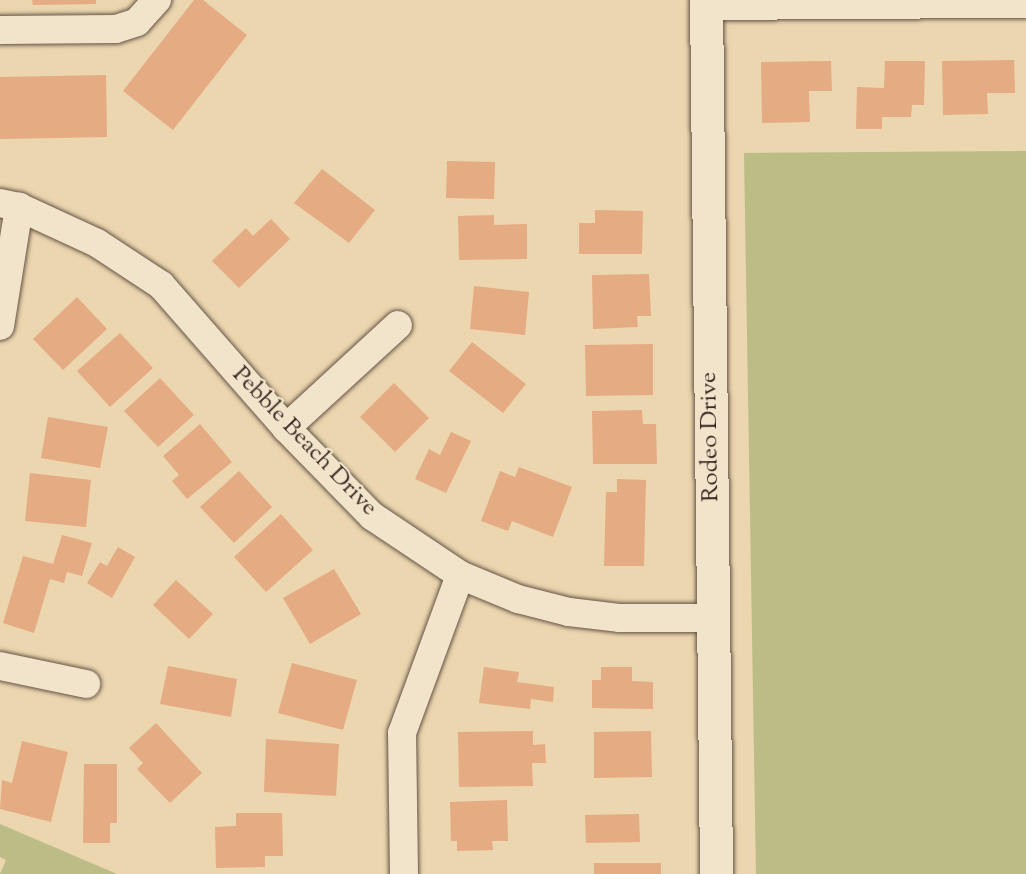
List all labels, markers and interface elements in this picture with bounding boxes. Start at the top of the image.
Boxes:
street label: Pebble Beach Drive [225,361,383,523]
street label: Rodeo Drive [695,372,727,502]

